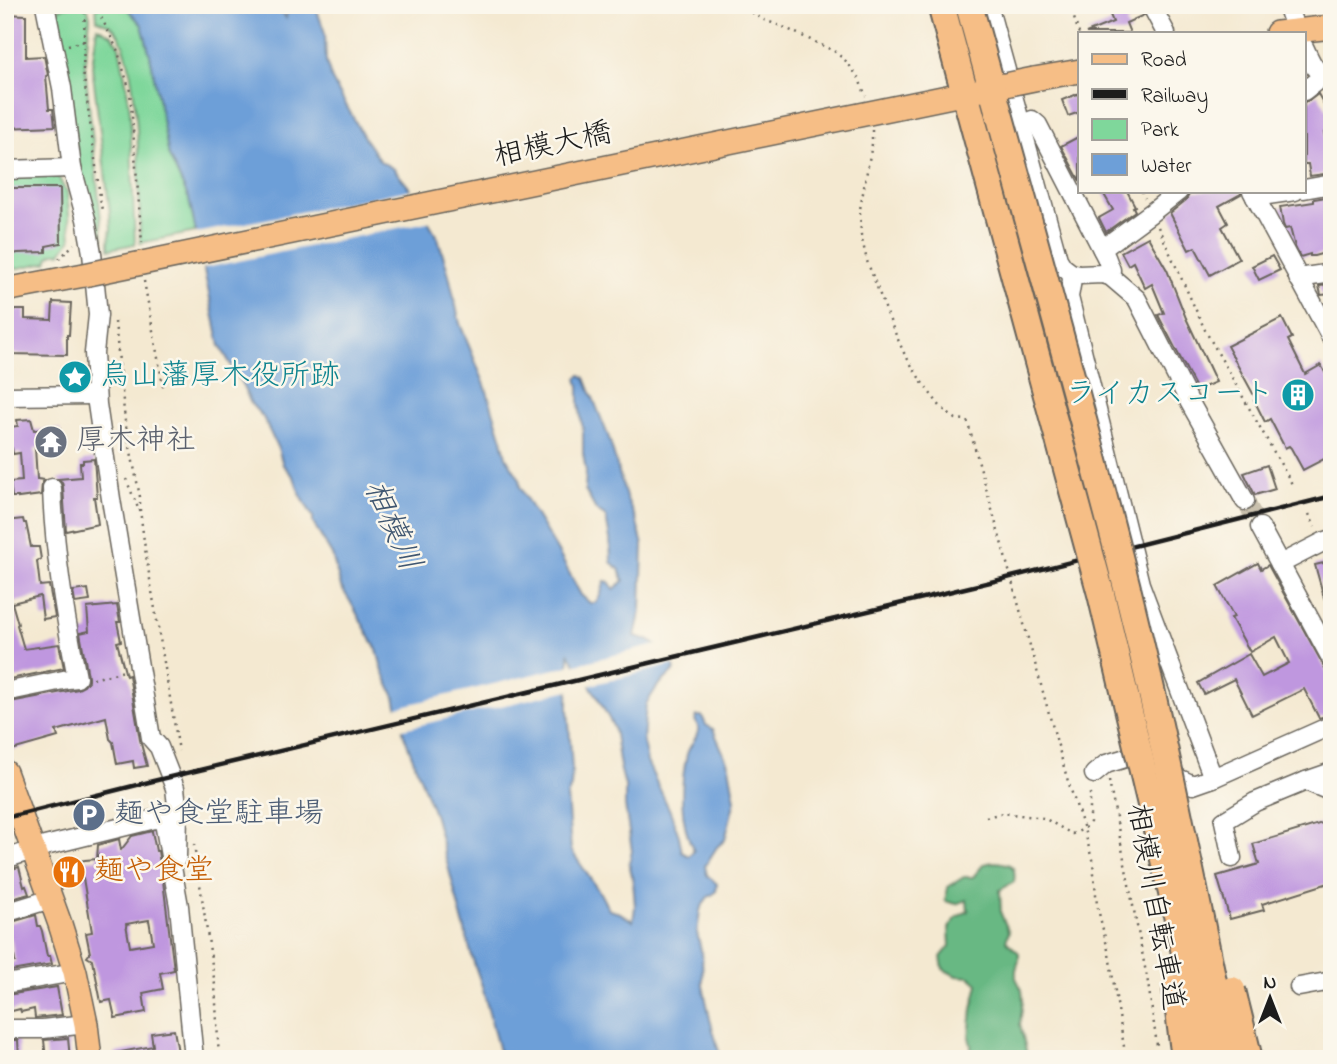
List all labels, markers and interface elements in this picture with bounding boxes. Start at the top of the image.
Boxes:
legend [1078,32,1306,192]
text: Road [1141,46,1187,76]
text: Railway [1141,82,1208,114]
street label: 相模大橋 [490,112,616,180]
text: Park [1141,116,1180,146]
text: Water [1141,152,1192,182]
place label: 烏山藩厚木役所跡 [100,355,340,399]
place icon: 烏山藩厚木役所跡 [56,358,94,396]
place label: ライカスコート [1066,373,1274,417]
building icon: ライカスコート [1279,376,1317,414]
place label: 厚木神社 [76,420,196,464]
temple icon: 厚木神社 [32,423,70,461]
water label: 相模川 [350,473,432,579]
place label: 麺や食堂駐車場 [114,793,324,837]
parking icon: 麺や食堂駐車場 [70,796,108,834]
street label: 相模川自転車道 [1114,800,1194,1014]
place label: 麺や食堂 [94,850,214,894]
restaurant icon: 麺や食堂 [50,853,88,891]
north arrow [1236,962,1306,1032]
text: N [1264,970,1277,997]

